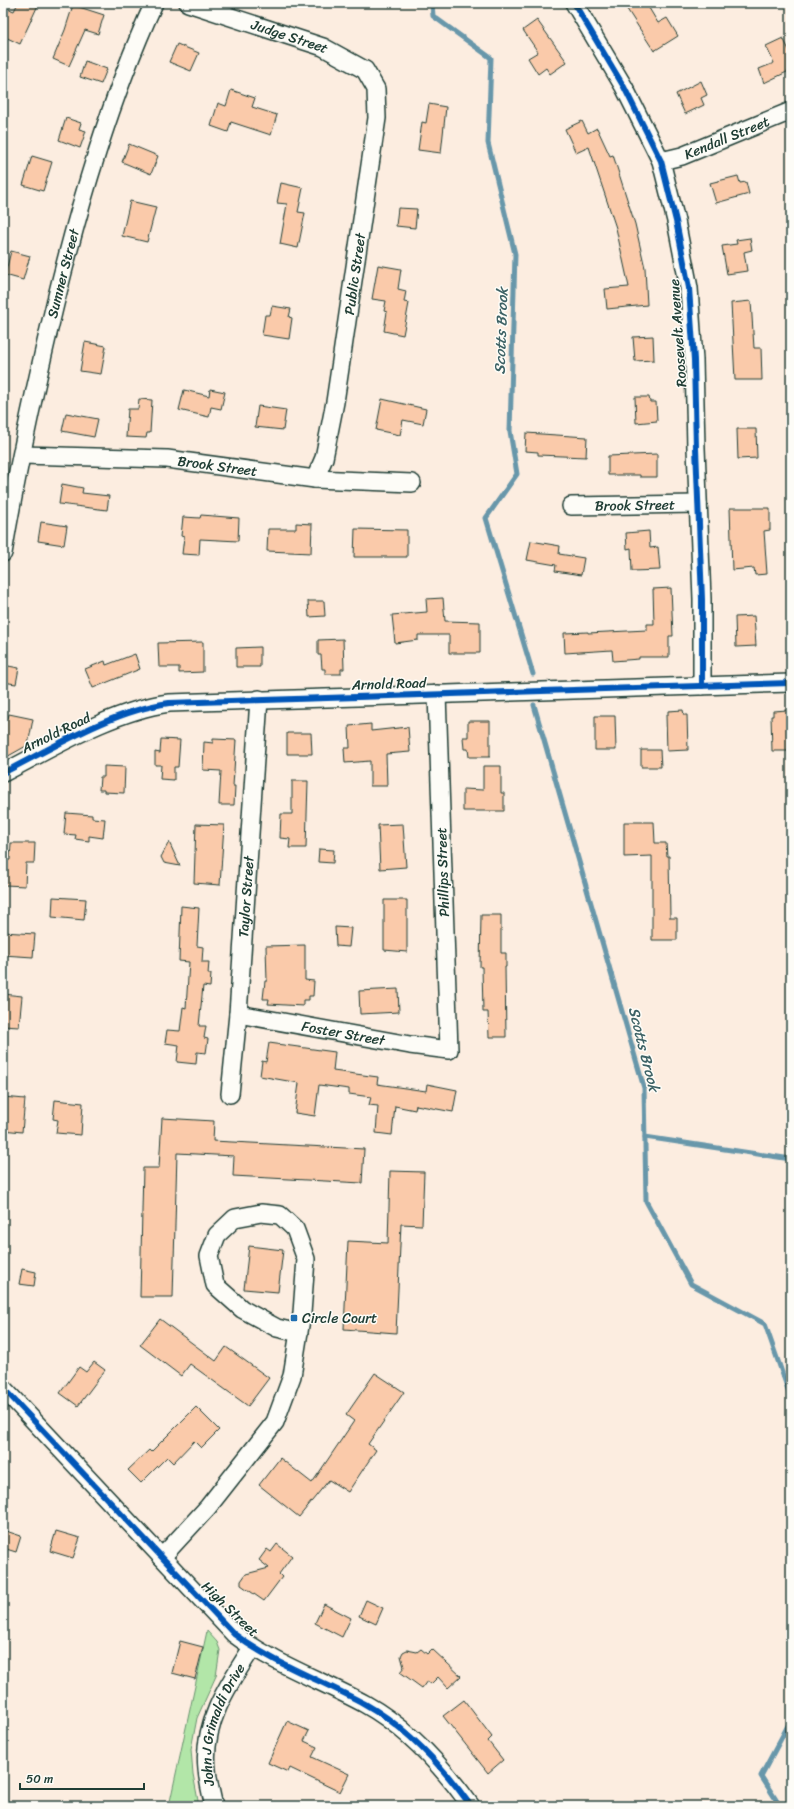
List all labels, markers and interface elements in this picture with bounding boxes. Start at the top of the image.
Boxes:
street label: Judge Street [247,12,333,60]
street label: Kendall Street [680,109,773,166]
street label: Sumner Street [40,225,87,321]
street label: Public Street [337,230,373,317]
street label: Roosevelt Avenue [662,278,694,388]
water label: Scotts Brook [486,285,516,375]
street label: Brook Street [176,448,259,484]
street label: Brook Street [595,492,675,518]
street label: Arnold Road [350,670,428,698]
street label: Arnold Road [16,705,96,761]
street label: Phillips Street [429,827,457,917]
street label: Taylor Street [231,854,261,938]
water label: Scotts Brook [621,1004,668,1096]
street label: Foster Street [300,1013,388,1053]
place label: Circle Court [302,1306,377,1331]
marker: Circle Court [289,1313,299,1323]
street label: High Street [195,1575,265,1643]
street label: John J Grimaldi Drive [194,1658,252,1789]
scale bar [20,1765,144,1791]
text: 50 m [26,1768,53,1790]

